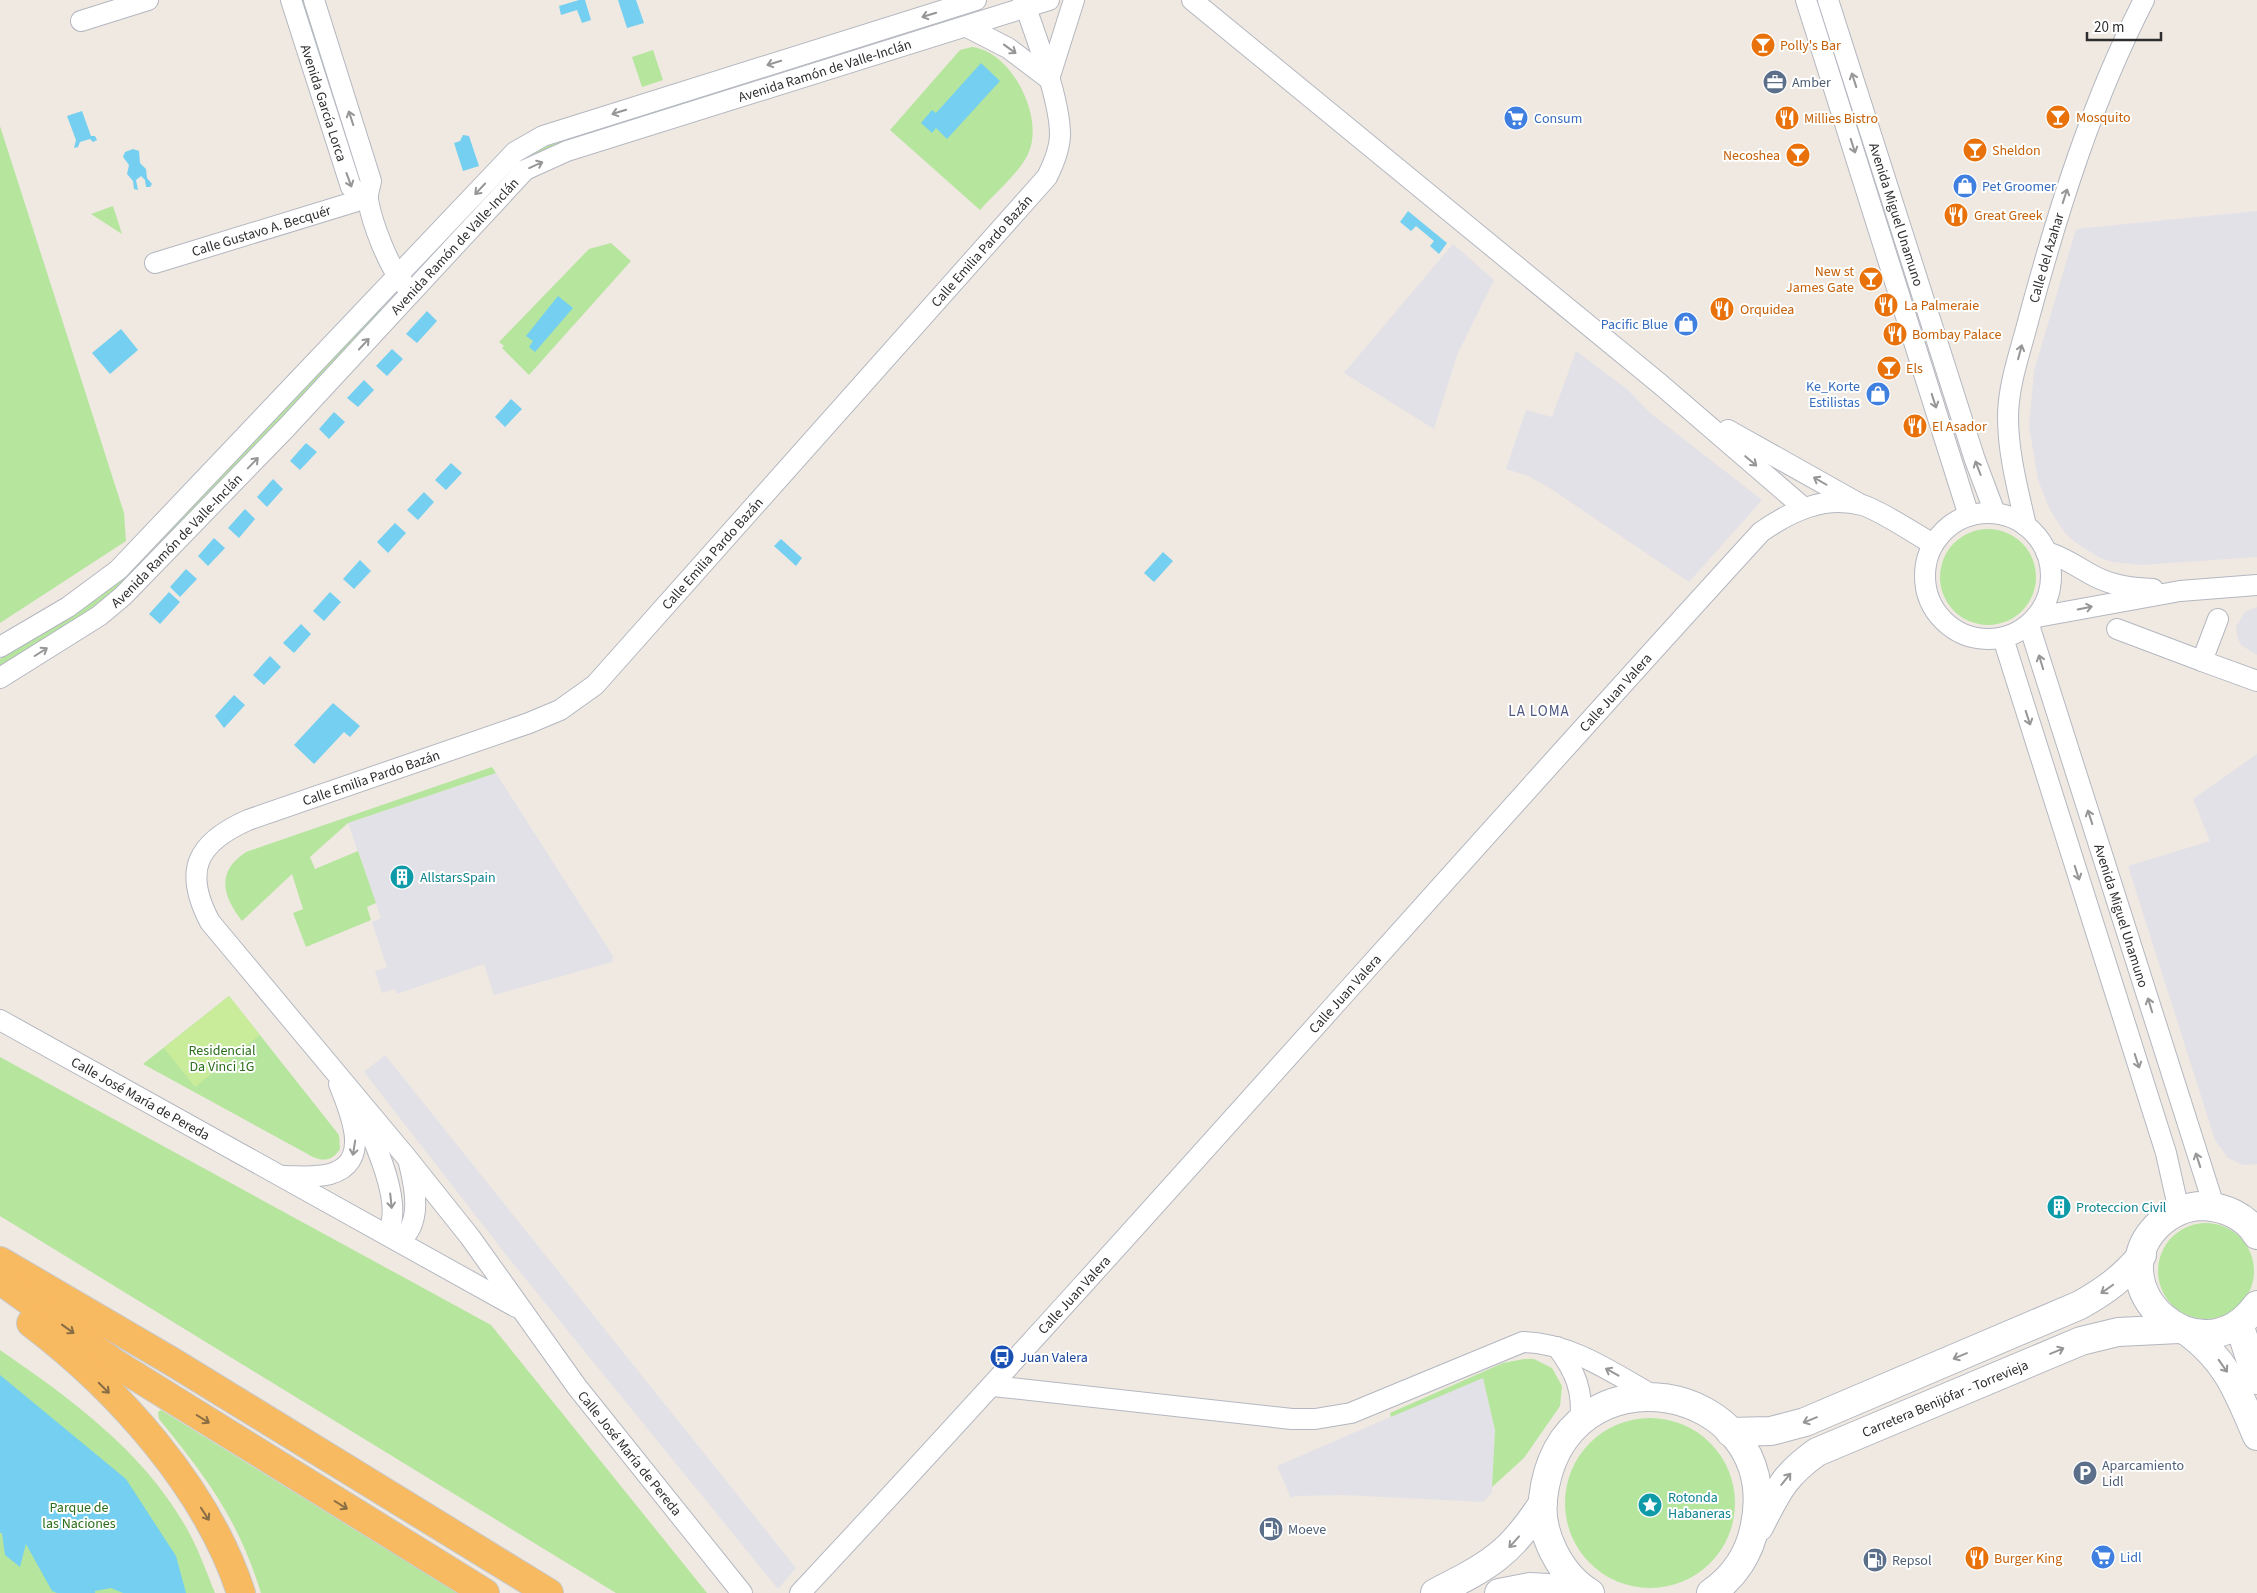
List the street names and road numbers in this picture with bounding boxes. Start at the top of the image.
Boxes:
street label: Avenida Ramón de Valle-Inclán [736,35,914,108]
street label: Avenida García Lorca [295,42,351,164]
street label: Avenida Miguel Unamuno [1863,140,1928,289]
street label: Avenida Ramón de Valle-Inclán [386,174,524,320]
street label: Calle Emilia Pardo Bazán [927,191,1038,312]
street label: Calle Gustavo A. Becquér [189,201,334,262]
street label: Calle del Azahar [2025,210,2070,305]
street label: Avenida Ramón de Valle-Inclán [107,470,247,613]
street label: Calle Emilia Pardo Bazán [657,493,768,615]
street label: Calle Juan Valera [1575,649,1657,737]
street label: Calle Emilia Pardo Bazán [300,745,443,811]
street label: Avenida Miguel Unamuno [2088,842,2153,990]
street label: Calle Juan Valera [1305,950,1386,1038]
street label: Calle José María de Pereda [67,1052,213,1146]
street label: Calle Juan Valera [1034,1252,1116,1339]
street label: Carretera Benijófar - Torrevieja [1859,1355,2032,1443]
street label: Calle José María de Pereda [572,1387,686,1520]

